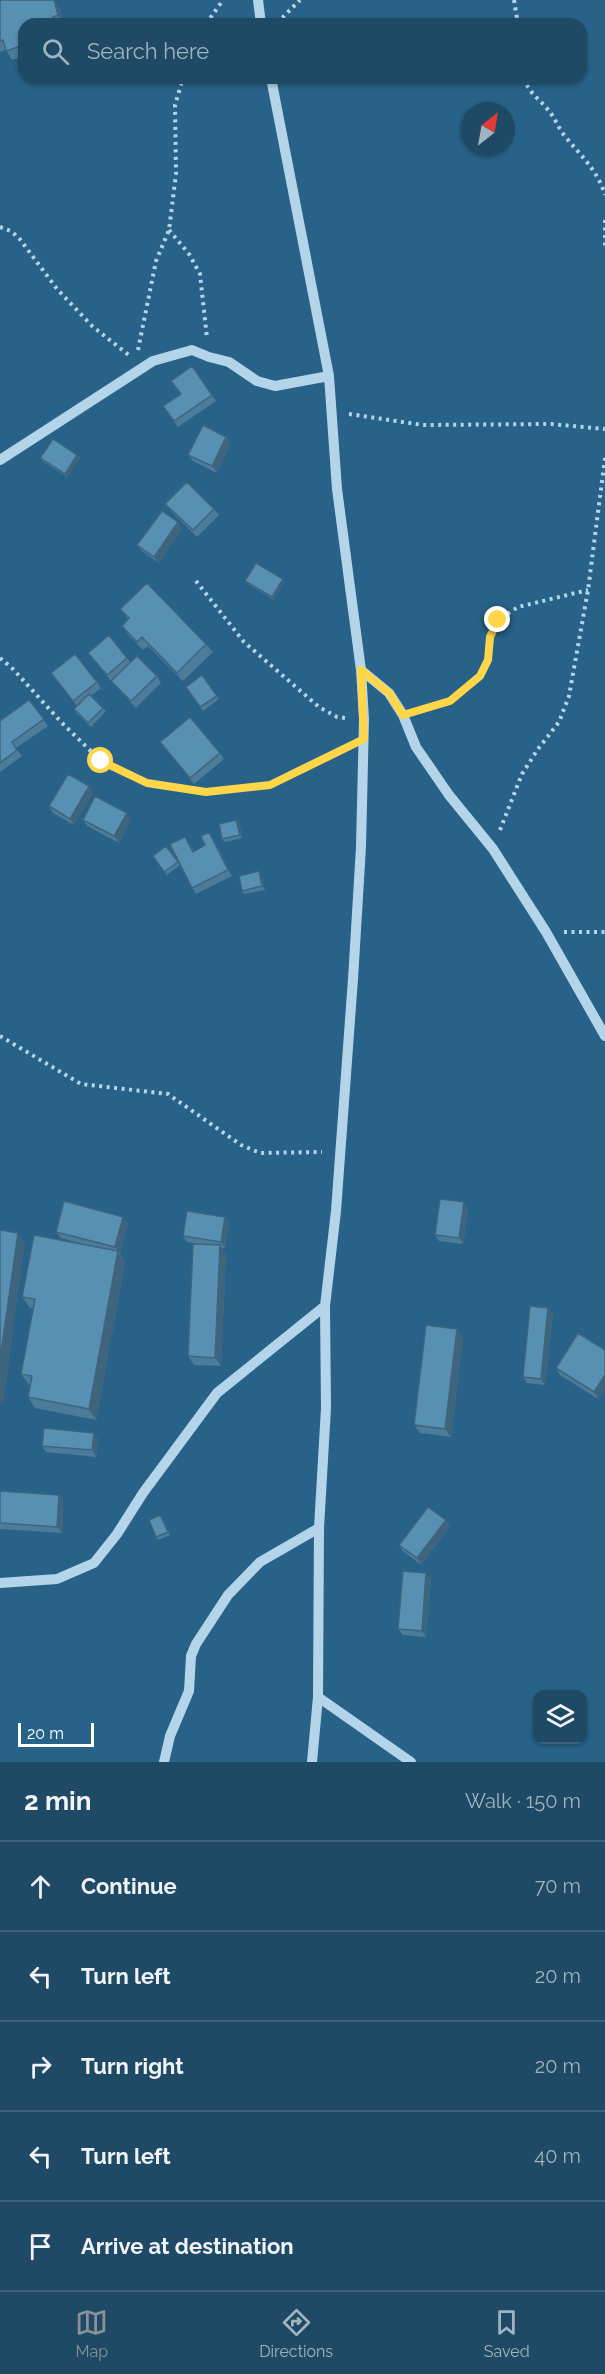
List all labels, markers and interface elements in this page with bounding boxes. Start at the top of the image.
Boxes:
search box [18,18,587,84]
icon: search [39,35,72,68]
text: Search here [87,38,209,64]
north arrow [461,102,515,156]
route end [484,606,510,632]
route start [87,747,113,773]
map controls [533,1690,587,1744]
button: layers [533,1690,587,1744]
scale bar [18,1720,94,1748]
text: 20 m [27,1724,64,1743]
text: 2 min [24,1786,91,1816]
text: Walk · 150 m [465,1789,581,1813]
icon: ahead [24,1870,57,1903]
text: Continue [81,1873,177,1899]
text: 70 m [535,1874,581,1898]
icon: left [24,1960,57,1993]
text: Turn left [81,1963,171,1989]
text: 20 m [535,1964,581,1988]
icon: right [24,2050,57,2083]
text: Turn right [81,2053,184,2079]
text: 20 m [535,2054,581,2078]
icon: left [24,2140,57,2173]
text: Turn left [81,2143,171,2169]
text: 40 m [534,2144,581,2168]
icon: arrive [24,2230,57,2263]
text: Arrive at destination [81,2233,294,2259]
tab: Map [75,2306,108,2361]
tab: Directions [259,2306,333,2361]
tab: Saved [484,2306,530,2361]

